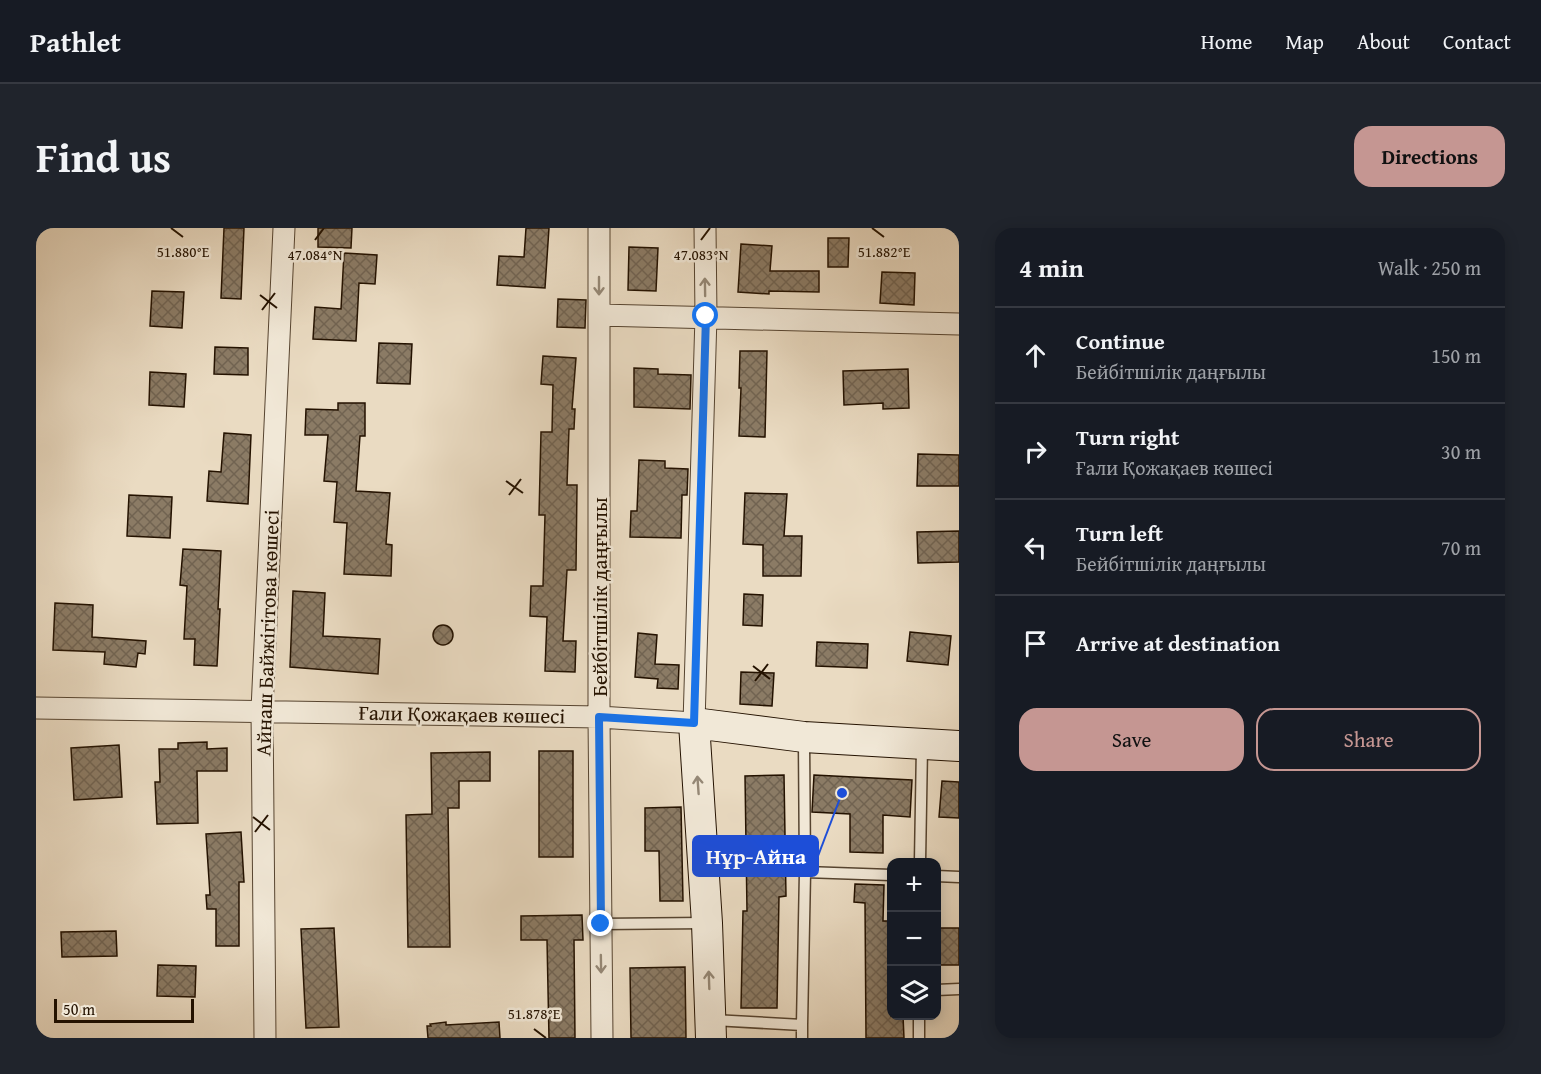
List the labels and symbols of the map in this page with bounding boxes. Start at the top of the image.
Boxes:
text: 51.880°E [157,241,210,262]
text: 51.882°E [858,241,911,262]
text: 47.084°N [288,244,343,265]
text: 47.083°N [674,244,729,265]
one-way arrow [593,276,605,296]
one-way arrow [699,277,711,297]
route start [692,302,718,328]
street label: Бейбітшілік даңғылы [584,497,615,697]
street label: Айнаш Байжігітова көшесі [247,509,287,757]
street label: Ғали Қожақаев көшесі [358,697,566,731]
one-way arrow [692,775,703,795]
callout: Нұр-Айна [693,836,818,876]
text: Нұр-Айна [706,840,807,872]
route end [587,910,613,936]
one-way arrow [596,954,607,974]
one-way arrow [703,970,714,990]
scale bar [54,996,194,1024]
text: 51.878°E [508,1003,561,1024]

